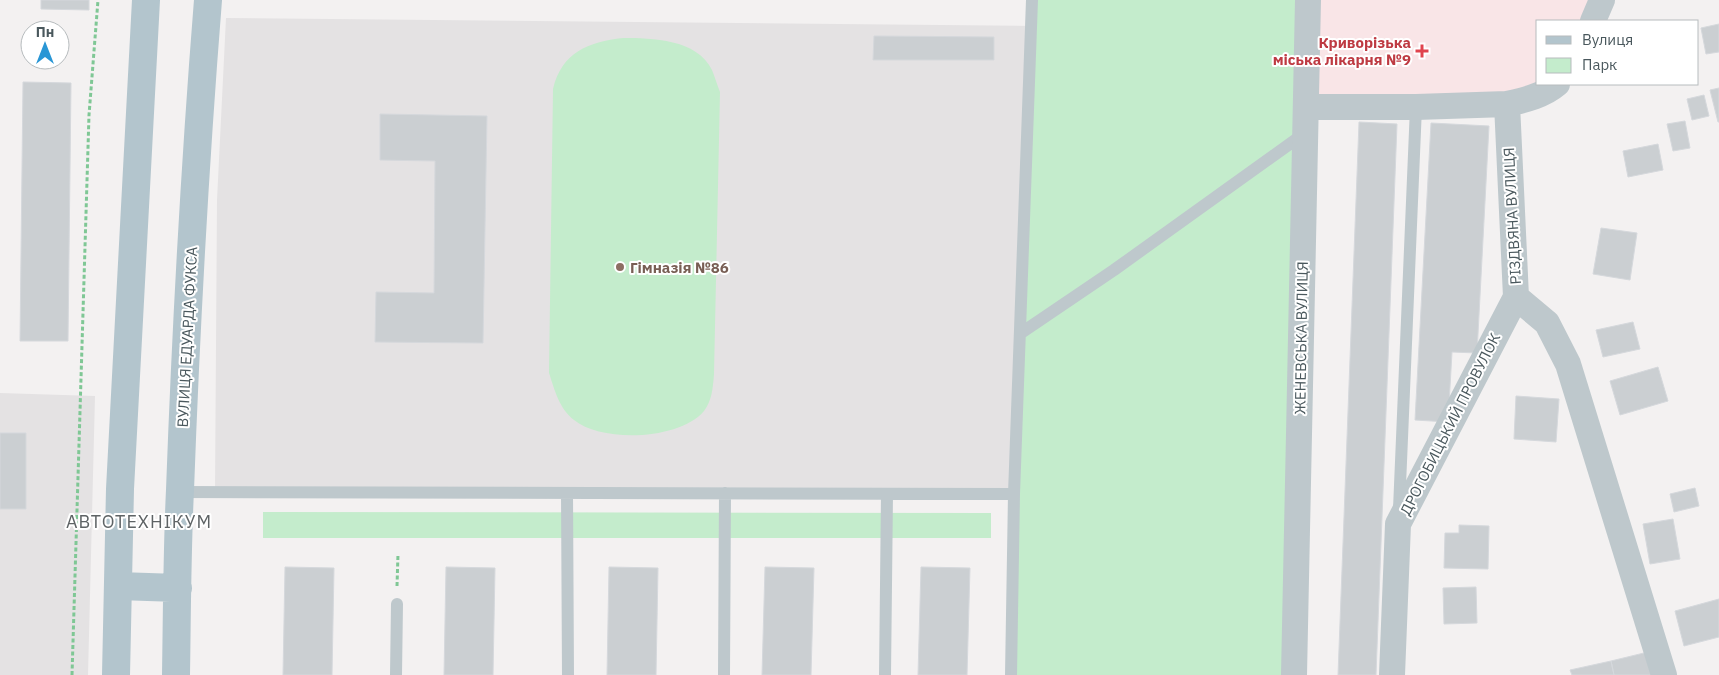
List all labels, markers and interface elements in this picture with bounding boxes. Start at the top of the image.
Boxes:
north arrow [20,20,70,70]
legend [1536,20,1699,85]
text: Пн [36,23,54,41]
text: Вулиця [1582,30,1633,49]
place label: Криворізька міська лікарня №9 [1273,33,1411,69]
marker: Криворізька міська лікарня №9 [1415,44,1429,58]
text: Парк [1582,55,1617,74]
street label: РІЗДВЯНА ВУЛИЦЯ [1499,147,1525,285]
street label: ВУЛИЦЯ ЕДУАРДА ФУКСА [173,246,201,428]
place label: Гімназія №86 [630,258,729,277]
marker: Гімназія №86 [614,261,626,273]
street label: ЖЕНЕВСЬКА ВУЛИЦЯ [1290,261,1312,415]
street label: ДРОГОБИЦЬКИЙ ПРОВУЛОК [1396,330,1504,518]
district label: АВТОТЕХНІКУМ [66,510,212,533]

